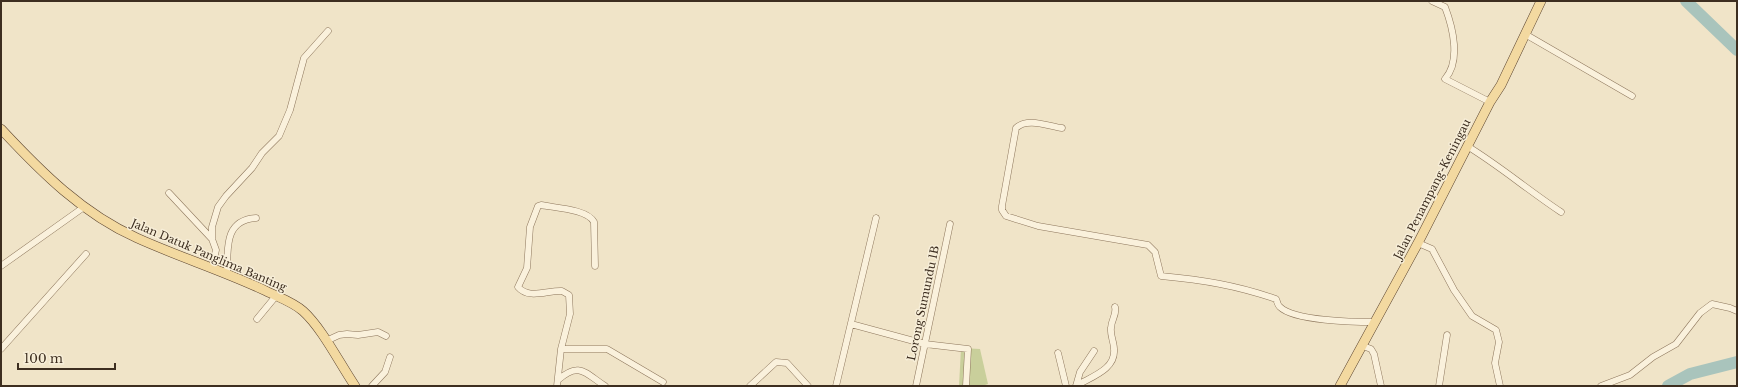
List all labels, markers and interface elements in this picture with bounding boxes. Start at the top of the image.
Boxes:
street label: Jalan Penampang-Keningau [1389,116,1474,263]
street label: Jalan Datuk Panglima Banting [127,215,289,294]
street label: Lorong Sumundu 1B [904,244,942,362]
scale bar [18,345,115,371]
text: 100 m [24,351,63,366]

